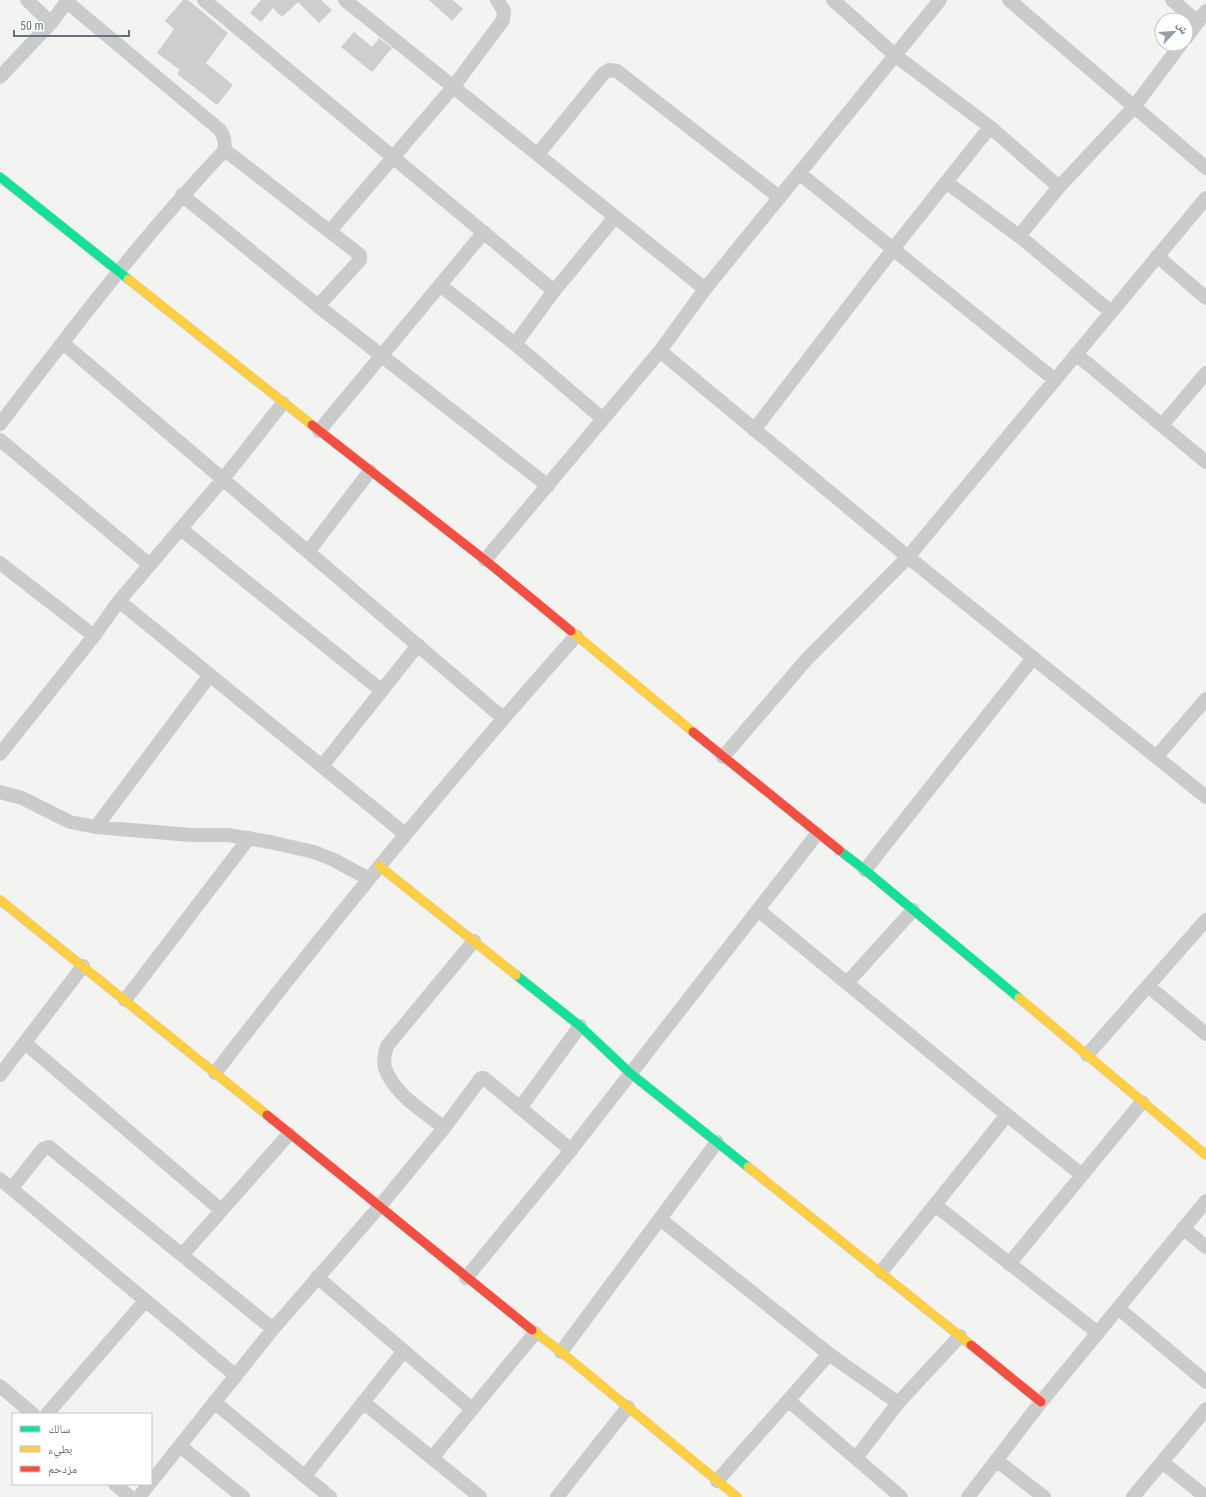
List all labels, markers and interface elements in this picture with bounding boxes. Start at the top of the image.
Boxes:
scale bar [14,12,129,38]
north arrow [1154,12,1194,52]
text: 50 m [20,19,44,33]
text: ش [1173,20,1191,37]
legend [12,1413,152,1485]
text: سالك [48,1422,70,1436]
text: بطيء [48,1442,72,1459]
text: مزدحم [48,1462,77,1477]

